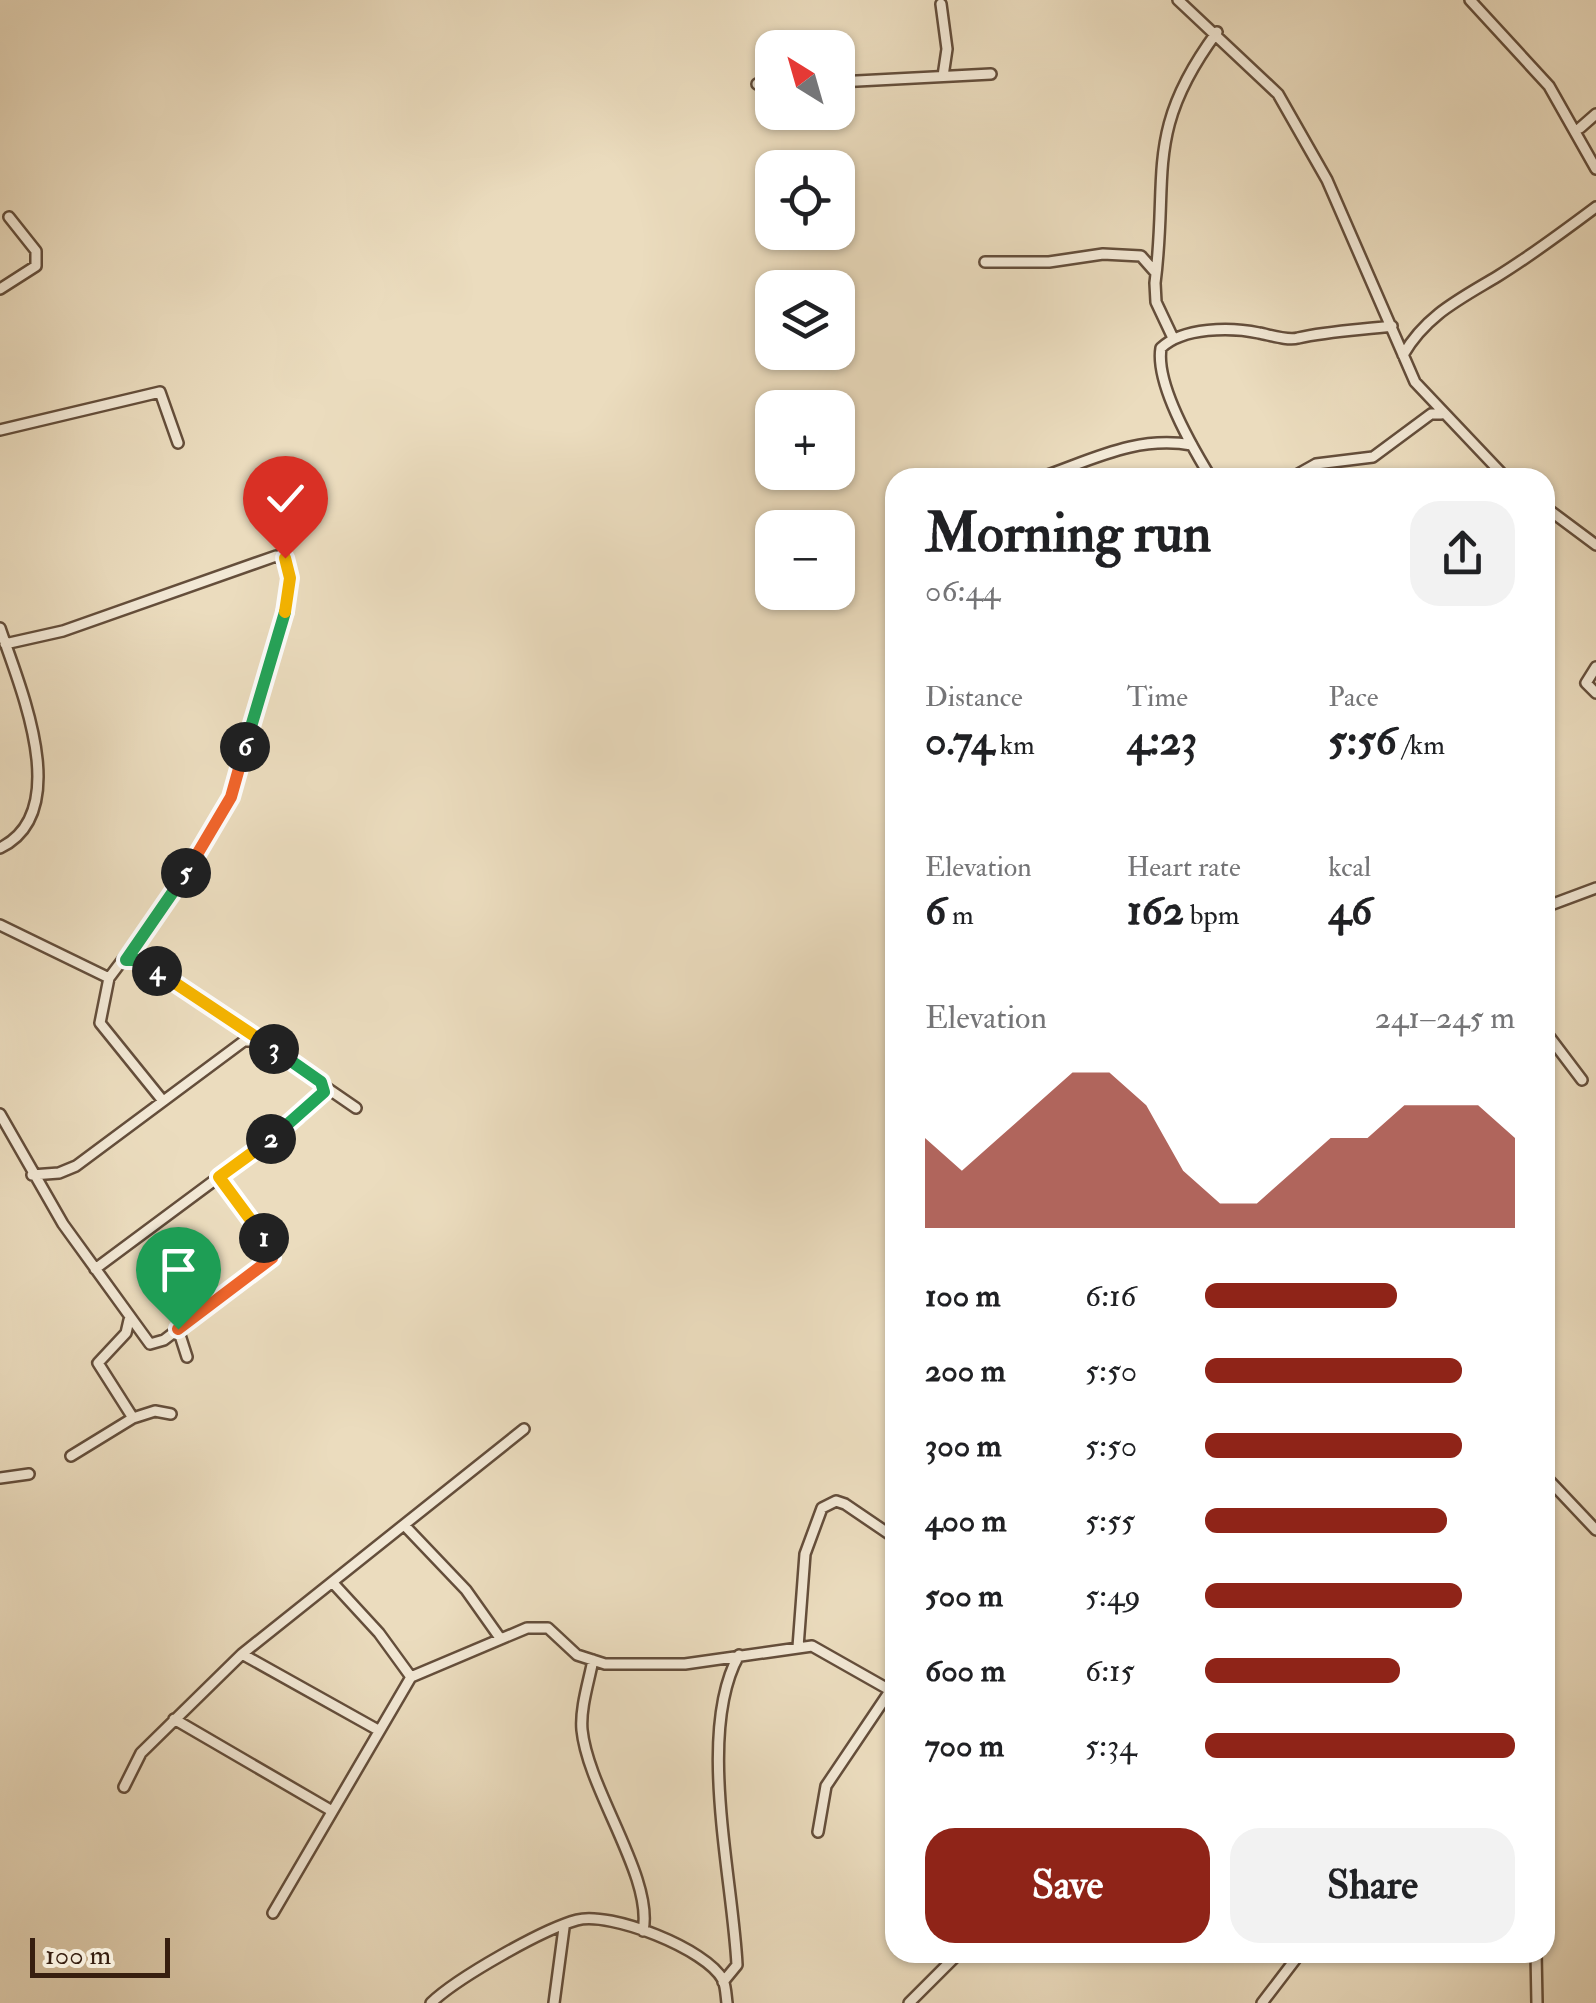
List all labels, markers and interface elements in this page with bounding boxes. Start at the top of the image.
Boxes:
north arrow [755,30,855,130]
map controls [755,30,855,610]
button: locate [755,150,855,250]
button: layers [755,270,855,370]
button: + [755,390,855,490]
pin [243,456,328,559]
icon: check [258,471,313,526]
text: Morning run [925,499,1211,568]
button: share [1410,501,1515,606]
button: − [755,510,855,610]
text: 06:44 [925,571,1000,611]
text: Distance [925,680,1023,715]
text: Time [1127,680,1188,715]
text: Pace [1328,680,1379,715]
text: 0.74 [925,715,994,767]
text: 4:23 [1127,715,1197,767]
text: 5:56 [1328,715,1397,767]
pin: 6 [220,722,270,772]
text: km [994,728,1035,763]
text: /km [1397,728,1445,763]
text: 6 [238,729,252,764]
pin: 5 [161,848,211,898]
text: Elevation [925,850,1032,885]
text: Heart rate [1127,850,1241,885]
text: kcal [1328,850,1371,885]
text: 5 [180,855,192,890]
text: 6 [925,885,946,937]
text: 162 [1127,885,1184,937]
text: 46 [1328,885,1372,937]
text: m [946,898,974,933]
text: bpm [1184,898,1239,933]
pin: 4 [132,946,182,996]
text: 4 [149,953,165,988]
text: Elevation [925,998,1047,1038]
text: 241–245 m [1375,998,1515,1038]
pin: 3 [249,1024,299,1074]
text: 3 [269,1031,279,1066]
pin: 2 [246,1114,296,1164]
text: 2 [264,1121,278,1156]
pin: 1 [239,1213,289,1263]
text: 1 [259,1220,269,1255]
pin [136,1227,221,1330]
icon: arrive [151,1242,206,1297]
text: 100 m [925,1276,1001,1316]
text: 6:16 [1085,1276,1136,1316]
text: 200 m [925,1351,1006,1391]
text: 5:50 [1085,1351,1137,1391]
text: 300 m [925,1426,1002,1466]
text: 5:50 [1085,1426,1137,1466]
text: 400 m [925,1501,1007,1541]
text: 5:55 [1085,1501,1135,1541]
text: 500 m [925,1576,1003,1616]
text: 5:49 [1085,1576,1141,1616]
text: 600 m [925,1651,1006,1691]
text: 6:15 [1085,1651,1134,1691]
text: 700 m [925,1726,1004,1766]
text: 5:34 [1085,1726,1136,1766]
button: Save [925,1828,1210,1943]
button: Share [1230,1828,1515,1943]
scale bar [30,1933,170,1978]
text: 100 m [45,1938,111,1973]

